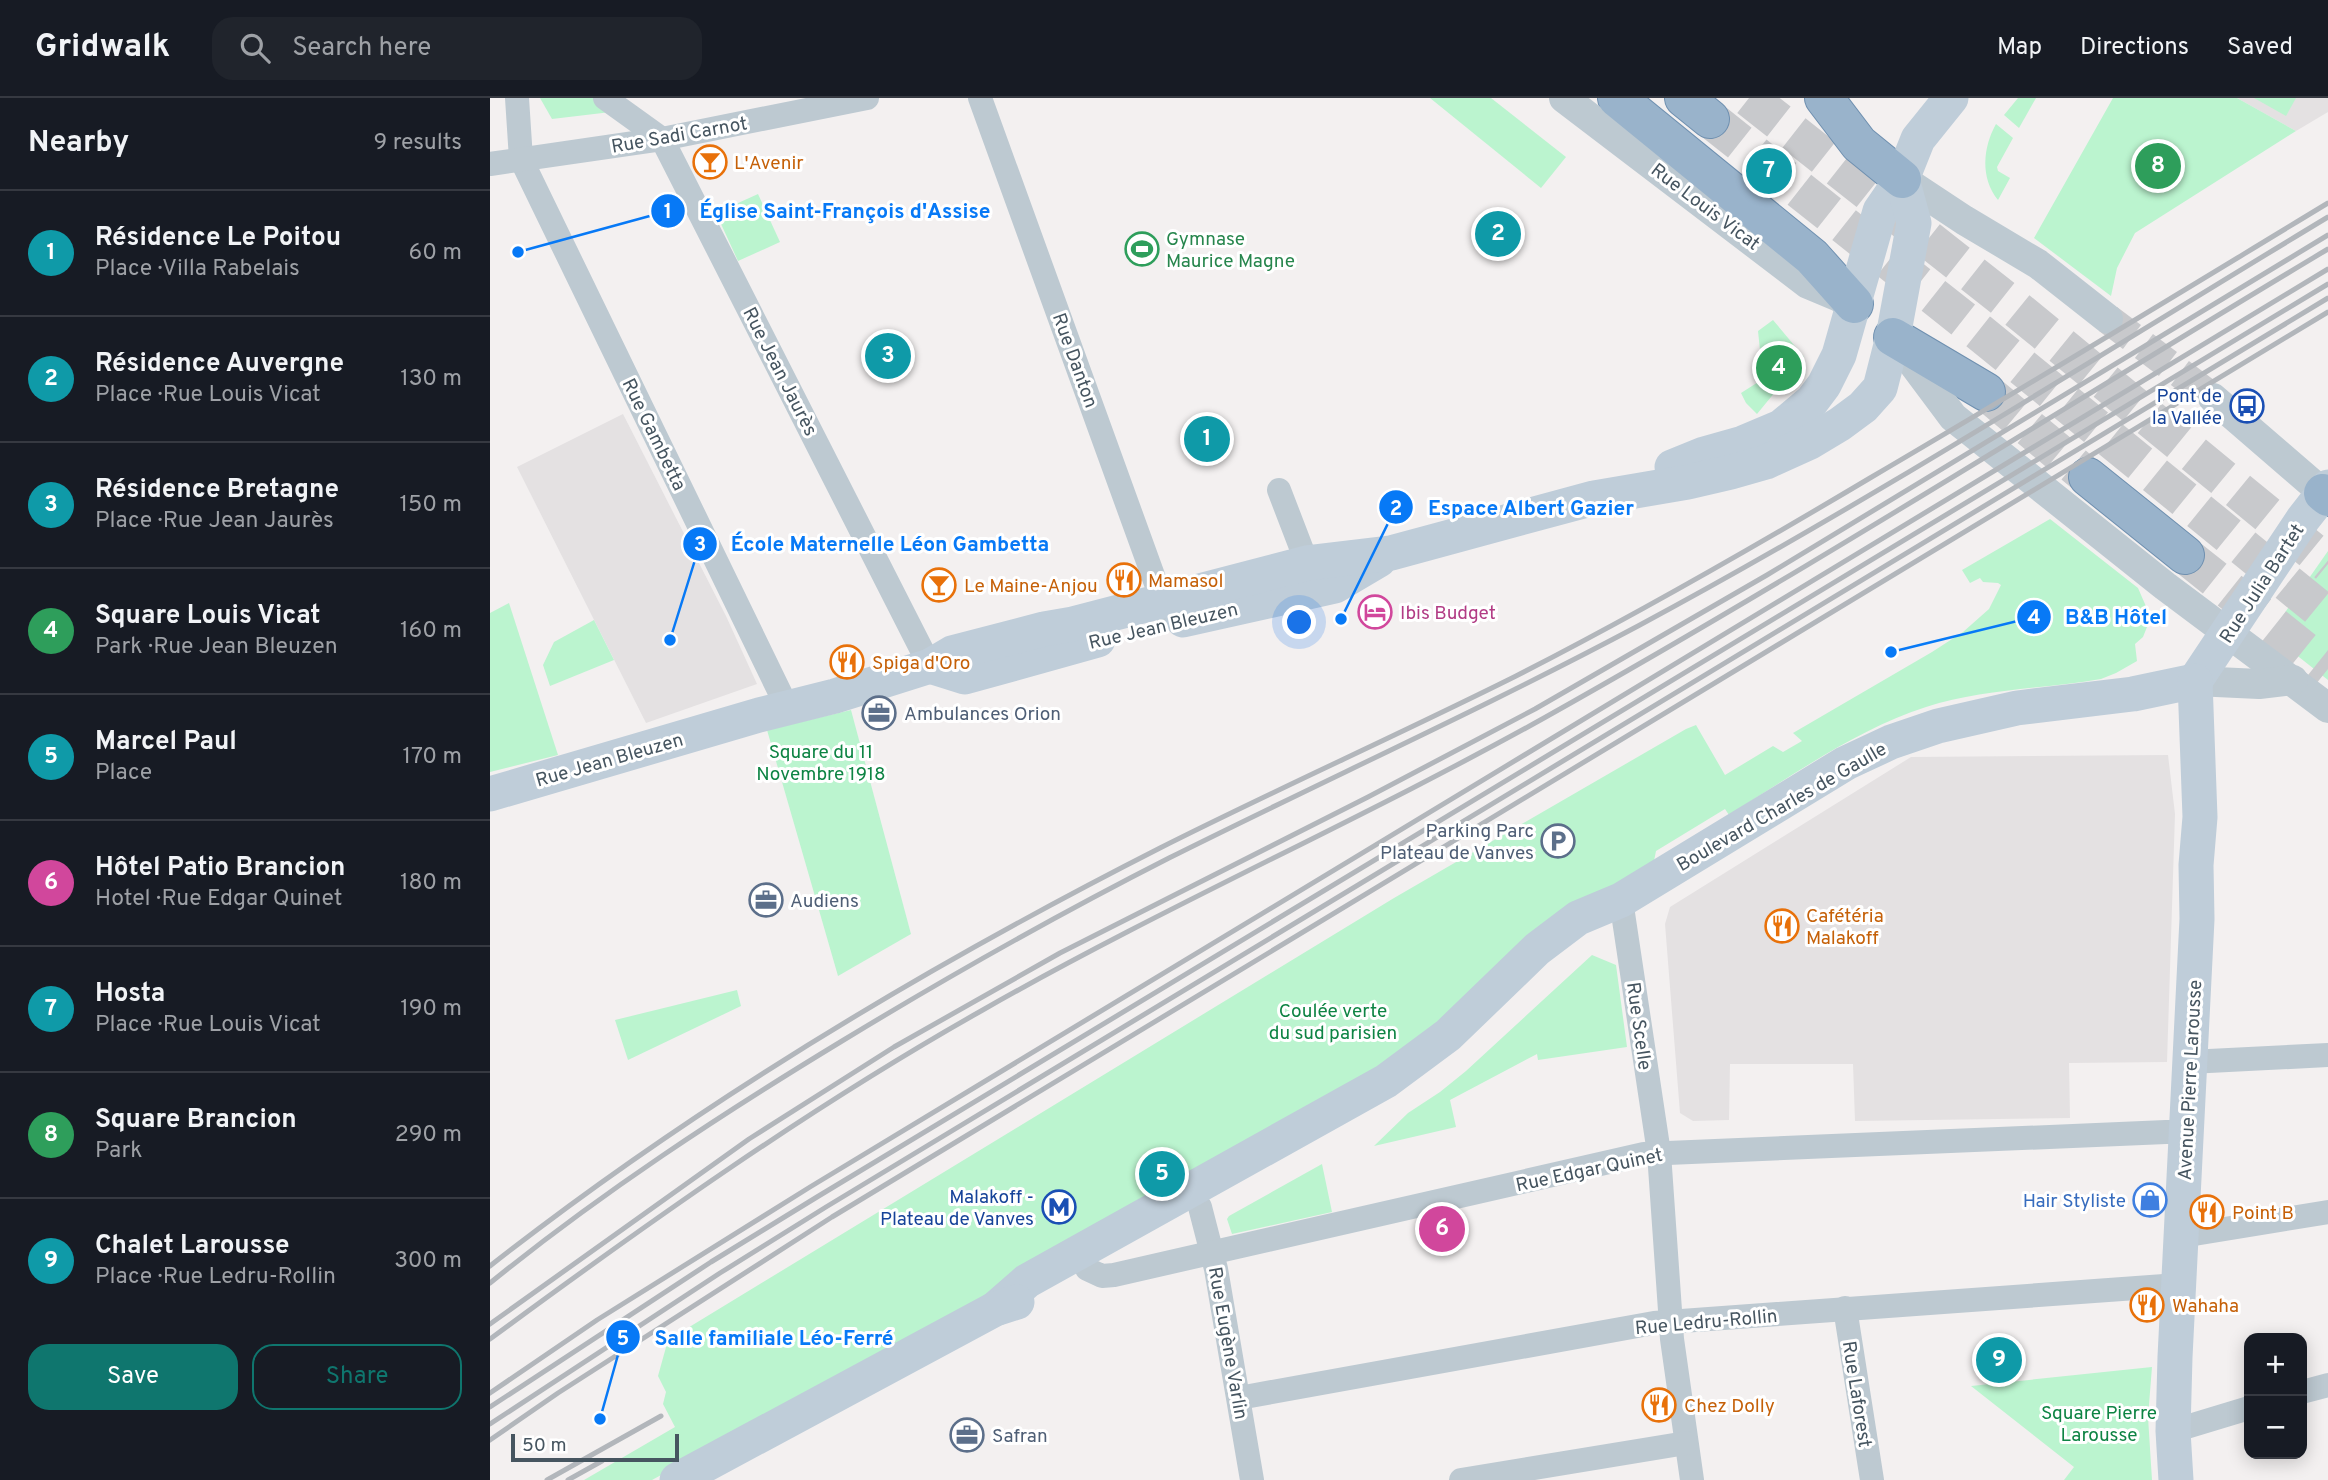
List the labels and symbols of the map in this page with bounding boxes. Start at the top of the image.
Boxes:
street label: Rue Sadi Carnot [609,112,749,160]
pin: 8 [2135,140,2181,192]
bar icon: L'Avenir [691,143,729,181]
pin: 7 [1746,145,1792,197]
place label: L'Avenir [734,152,804,176]
street label: Rue Louis Vicat [1645,159,1764,256]
callout: Église Saint-François d'Assise [651,190,1005,232]
text: Église Saint-François d'Assise [700,198,990,226]
text: 1 [664,199,672,226]
pin: 2 [1475,208,1521,260]
place label: Gymnase Maurice Magne [1166,228,1295,274]
sports icon: Gymnase Maurice Magne [1123,230,1161,268]
street label: Rue Jean Jaurès [736,304,822,440]
street label: Rue Danton [1046,310,1102,411]
pin: 3 [865,330,911,382]
pin: 4 [1756,342,1802,394]
street label: Rue Gambetta [616,375,691,495]
place label: Pont de la Vallée [2152,385,2222,431]
bus stop icon: Pont de la Vallée [2228,387,2266,425]
pin: 1 [1184,413,1230,465]
callout: Espace Albert Gazier [1379,486,1649,528]
text: 2 [1390,496,1402,523]
text: Espace Albert Gazier [1428,496,1634,523]
street label: Rue Julia Bartet [2215,520,2310,648]
callout: École Maternelle Léon Gambetta [682,523,1064,565]
text: École Maternelle Léon Gambetta [731,531,1049,559]
text: 3 [694,532,706,559]
restaurant icon: Mamasol [1105,561,1143,599]
bar icon: Le Maine-Anjou [920,566,958,604]
place label: Mamasol [1148,570,1223,594]
place label: Le Maine-Anjou [964,575,1098,599]
hotel icon: Ibis Budget [1356,593,1394,631]
callout: B&B Hôtel [2016,596,2181,638]
street label: Rue Jean Bleuzen [1086,598,1240,656]
place label: Ibis Budget [1400,602,1496,626]
your location [1282,605,1316,639]
text: 4 [2027,605,2041,632]
text: B&B Hôtel [2065,605,2167,632]
restaurant icon: Spiga d'Oro [828,643,866,681]
place label: Spiga d'Oro [872,652,970,676]
office icon: Ambulances Orion [860,694,898,732]
place label: Ambulances Orion [904,703,1061,727]
street label: Rue Jean Bleuzen [533,728,686,793]
street label: Boulevard Charles de Gaulle [1673,738,1891,878]
park label: Square du 11 Novembre 1918 [756,741,886,787]
place label: Parking Parc Plateau de Vanves [1380,820,1534,866]
parking icon: Parking Parc Plateau de Vanves [1539,822,1577,860]
office icon: Audiens [747,881,785,919]
place label: Audiens [790,890,859,914]
place label: Cafétéria Malakoff [1806,905,1884,951]
restaurant icon: Cafétéria Malakoff [1763,907,1801,945]
street label: Avenue Pierre Larousse [2174,979,2208,1181]
street label: Rue Scelle [1620,981,1656,1072]
park label: Coulée verte du sud parisien [1269,1000,1397,1046]
street label: Rue Edgar Quinet [1514,1144,1665,1198]
pin: 5 [1139,1148,1185,1200]
shop icon: Hair Styliste [2131,1181,2169,1219]
place label: Malakoff - Plateau de Vanves [880,1186,1034,1232]
metro station icon: Malakoff - Plateau de Vanves [1040,1188,1078,1226]
place label: Hair Styliste [2023,1190,2126,1214]
restaurant icon: Point B [2188,1193,2226,1231]
place label: Point B [2232,1202,2294,1226]
pin: 6 [1419,1203,1465,1255]
street label: Rue Eugène Varlin [1202,1265,1252,1422]
restaurant icon: Wahaha [2128,1286,2166,1324]
place label: Wahaha [2172,1295,2239,1319]
street label: Rue Ledru-Rollin [1634,1305,1778,1341]
callout: Salle familiale Léo-Ferré [605,1316,907,1358]
text: 5 [617,1326,629,1353]
text: Salle familiale Léo-Ferré [654,1326,894,1353]
pin: 9 [1976,1334,2022,1386]
street label: Rue Laforest [1836,1339,1876,1449]
restaurant icon: Chez Dolly [1640,1386,1678,1424]
place label: Chez Dolly [1684,1395,1775,1419]
park label: Square Pierre Larousse [2041,1402,2157,1448]
office icon: Safran [948,1416,986,1454]
place label: Safran [992,1425,1048,1449]
scale bar [511,1431,679,1463]

